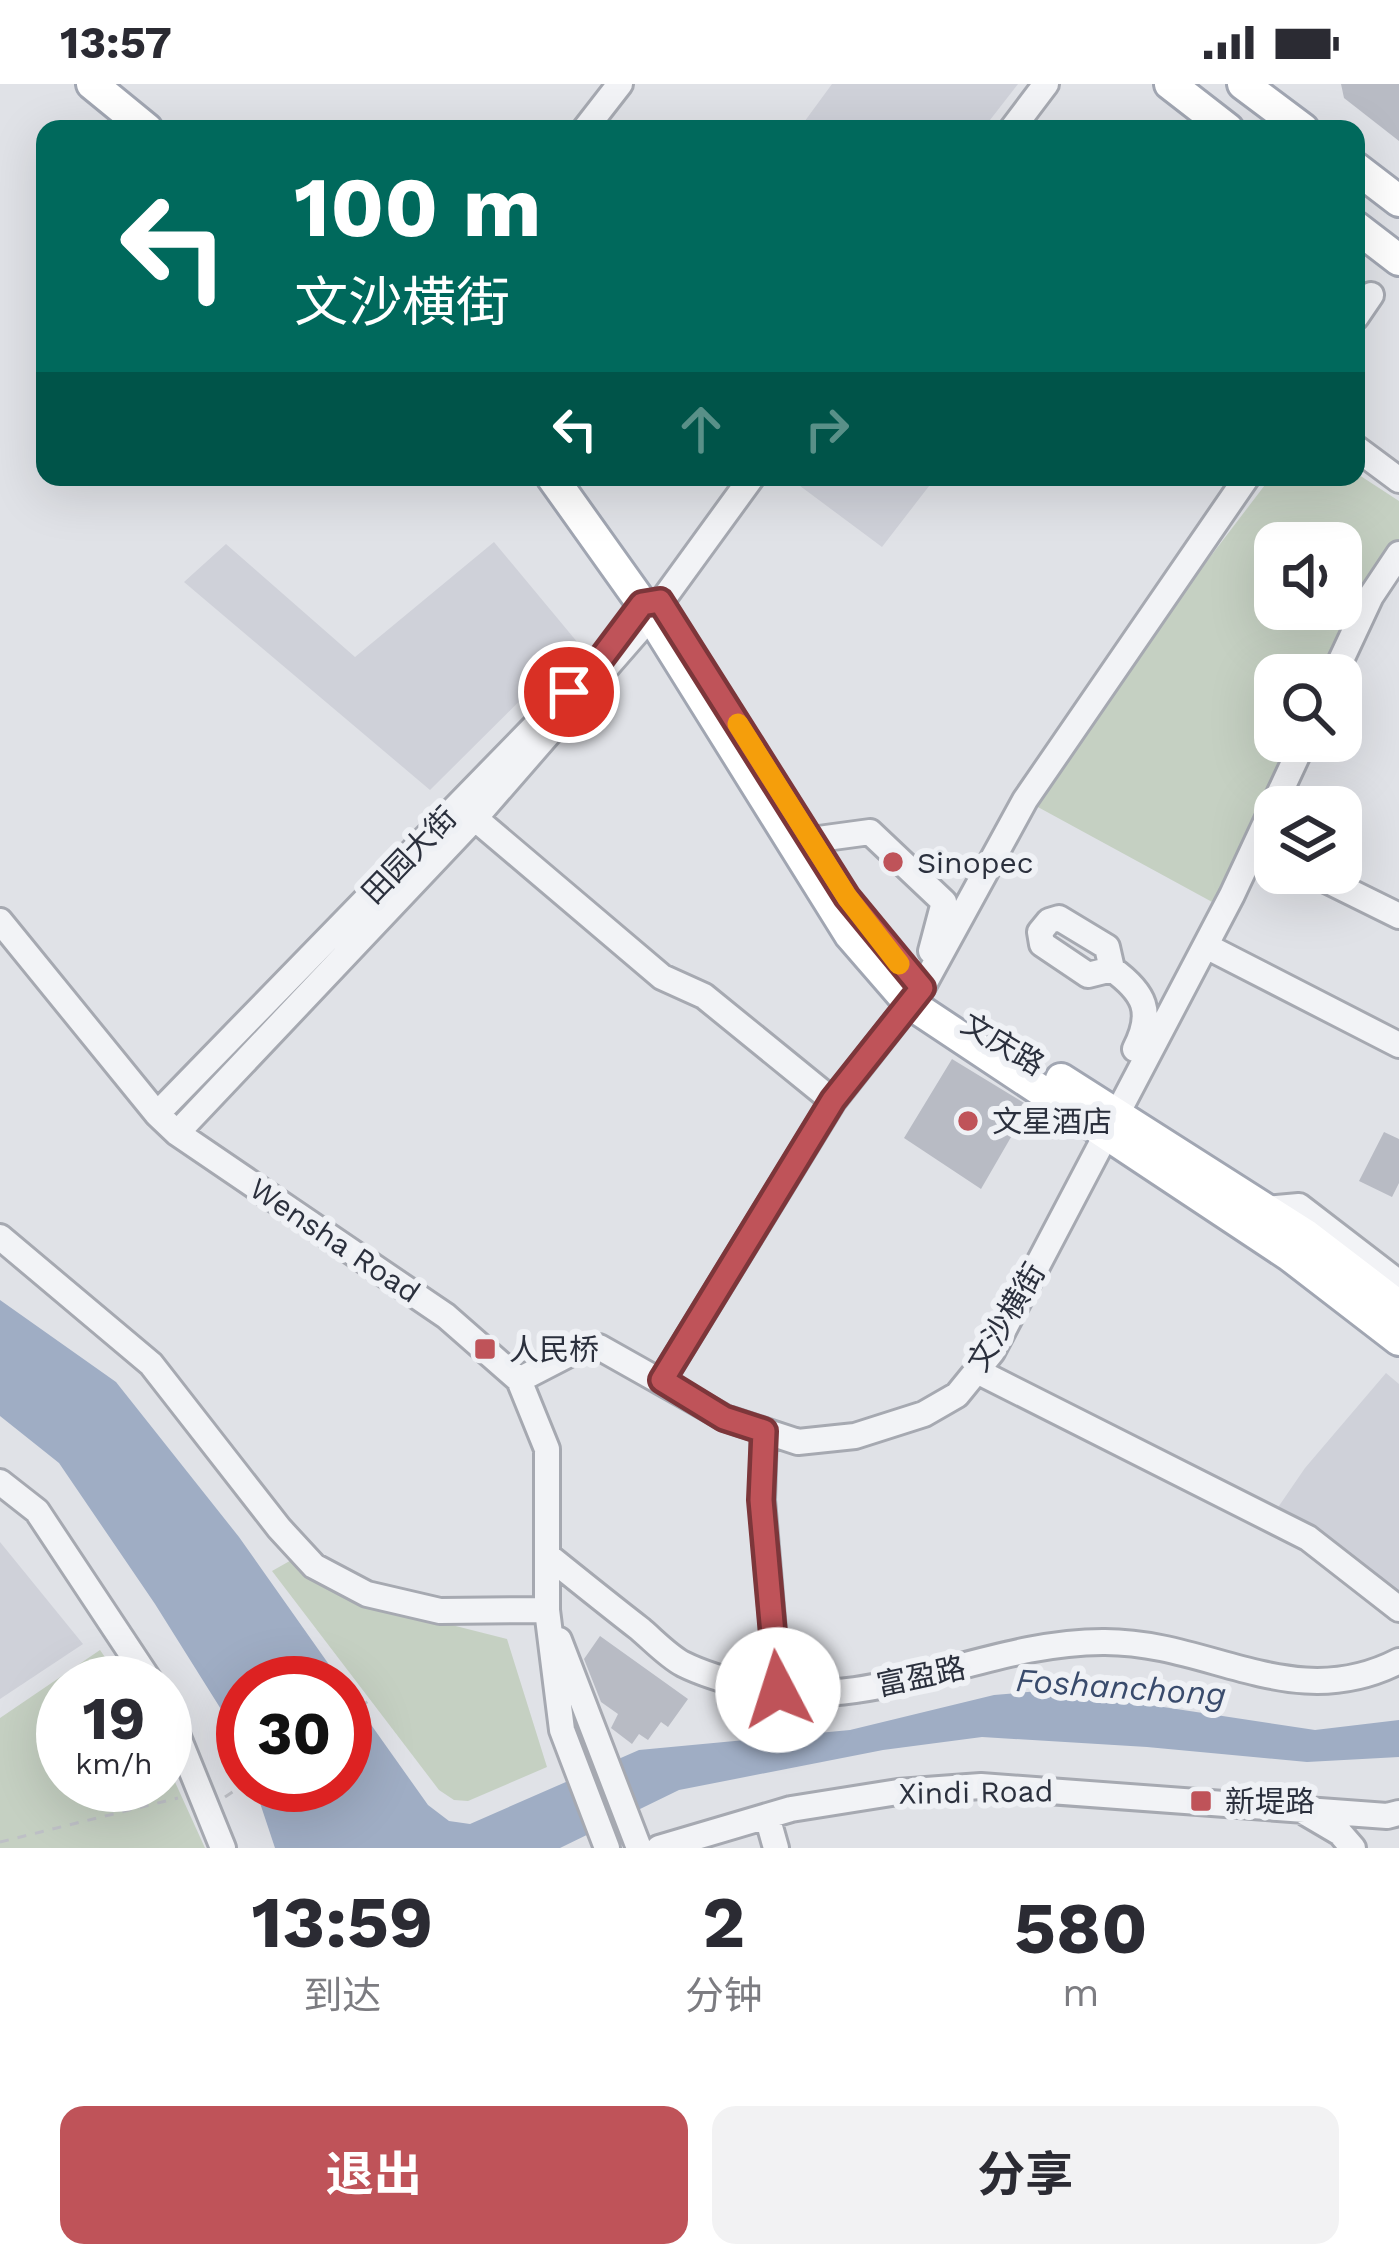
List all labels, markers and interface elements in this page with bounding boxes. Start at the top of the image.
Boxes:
text: 13:57 [60,16,172,69]
text: 100 m [294,158,541,256]
icon: left [96,168,252,324]
text: 文沙横街 [294,271,510,334]
icon: left [542,396,608,462]
icon: ahead [668,396,734,462]
icon: right [794,396,860,462]
map controls [1254,522,1362,894]
button: sound [1254,522,1362,630]
pin [518,641,620,743]
button: search [1254,654,1362,762]
icon: arrive [536,659,602,725]
button: layers [1254,786,1362,894]
street label: 田园大街 [355,800,463,910]
place label: Sinopec [917,845,1034,880]
marker: Sinopec [880,849,906,875]
street label: 文庆路 [955,1006,1051,1082]
place label: 文星酒店 [992,1104,1112,1139]
marker: 文星酒店 [955,1108,981,1134]
street label: Wensha Road [243,1170,427,1310]
street label: 文沙横街 [960,1257,1052,1377]
place label: 人民桥 [509,1332,599,1367]
marker: 人民桥 [472,1336,498,1362]
position arrow [715,1627,841,1753]
street label: 富盈路 [873,1650,969,1702]
speed limit sign: 30 [216,1656,372,1812]
water label: Foshanchong [1014,1660,1228,1714]
text: 19 [83,1683,145,1754]
text: km/h [75,1746,153,1781]
street label: Xindi Road [898,1773,1054,1811]
place label: 新堤路 [1225,1784,1315,1819]
marker: 新堤路 [1188,1788,1214,1814]
text: 13:59 [251,1880,433,1964]
text: 2 [702,1880,745,1964]
text: 580 [1014,1886,1148,1970]
text: m [1062,1970,1099,2015]
text: 到达 [303,1973,381,2018]
text: 分钟 [685,1973,763,2018]
button: 退出 [60,2106,688,2244]
button: 分享 [712,2106,1339,2244]

